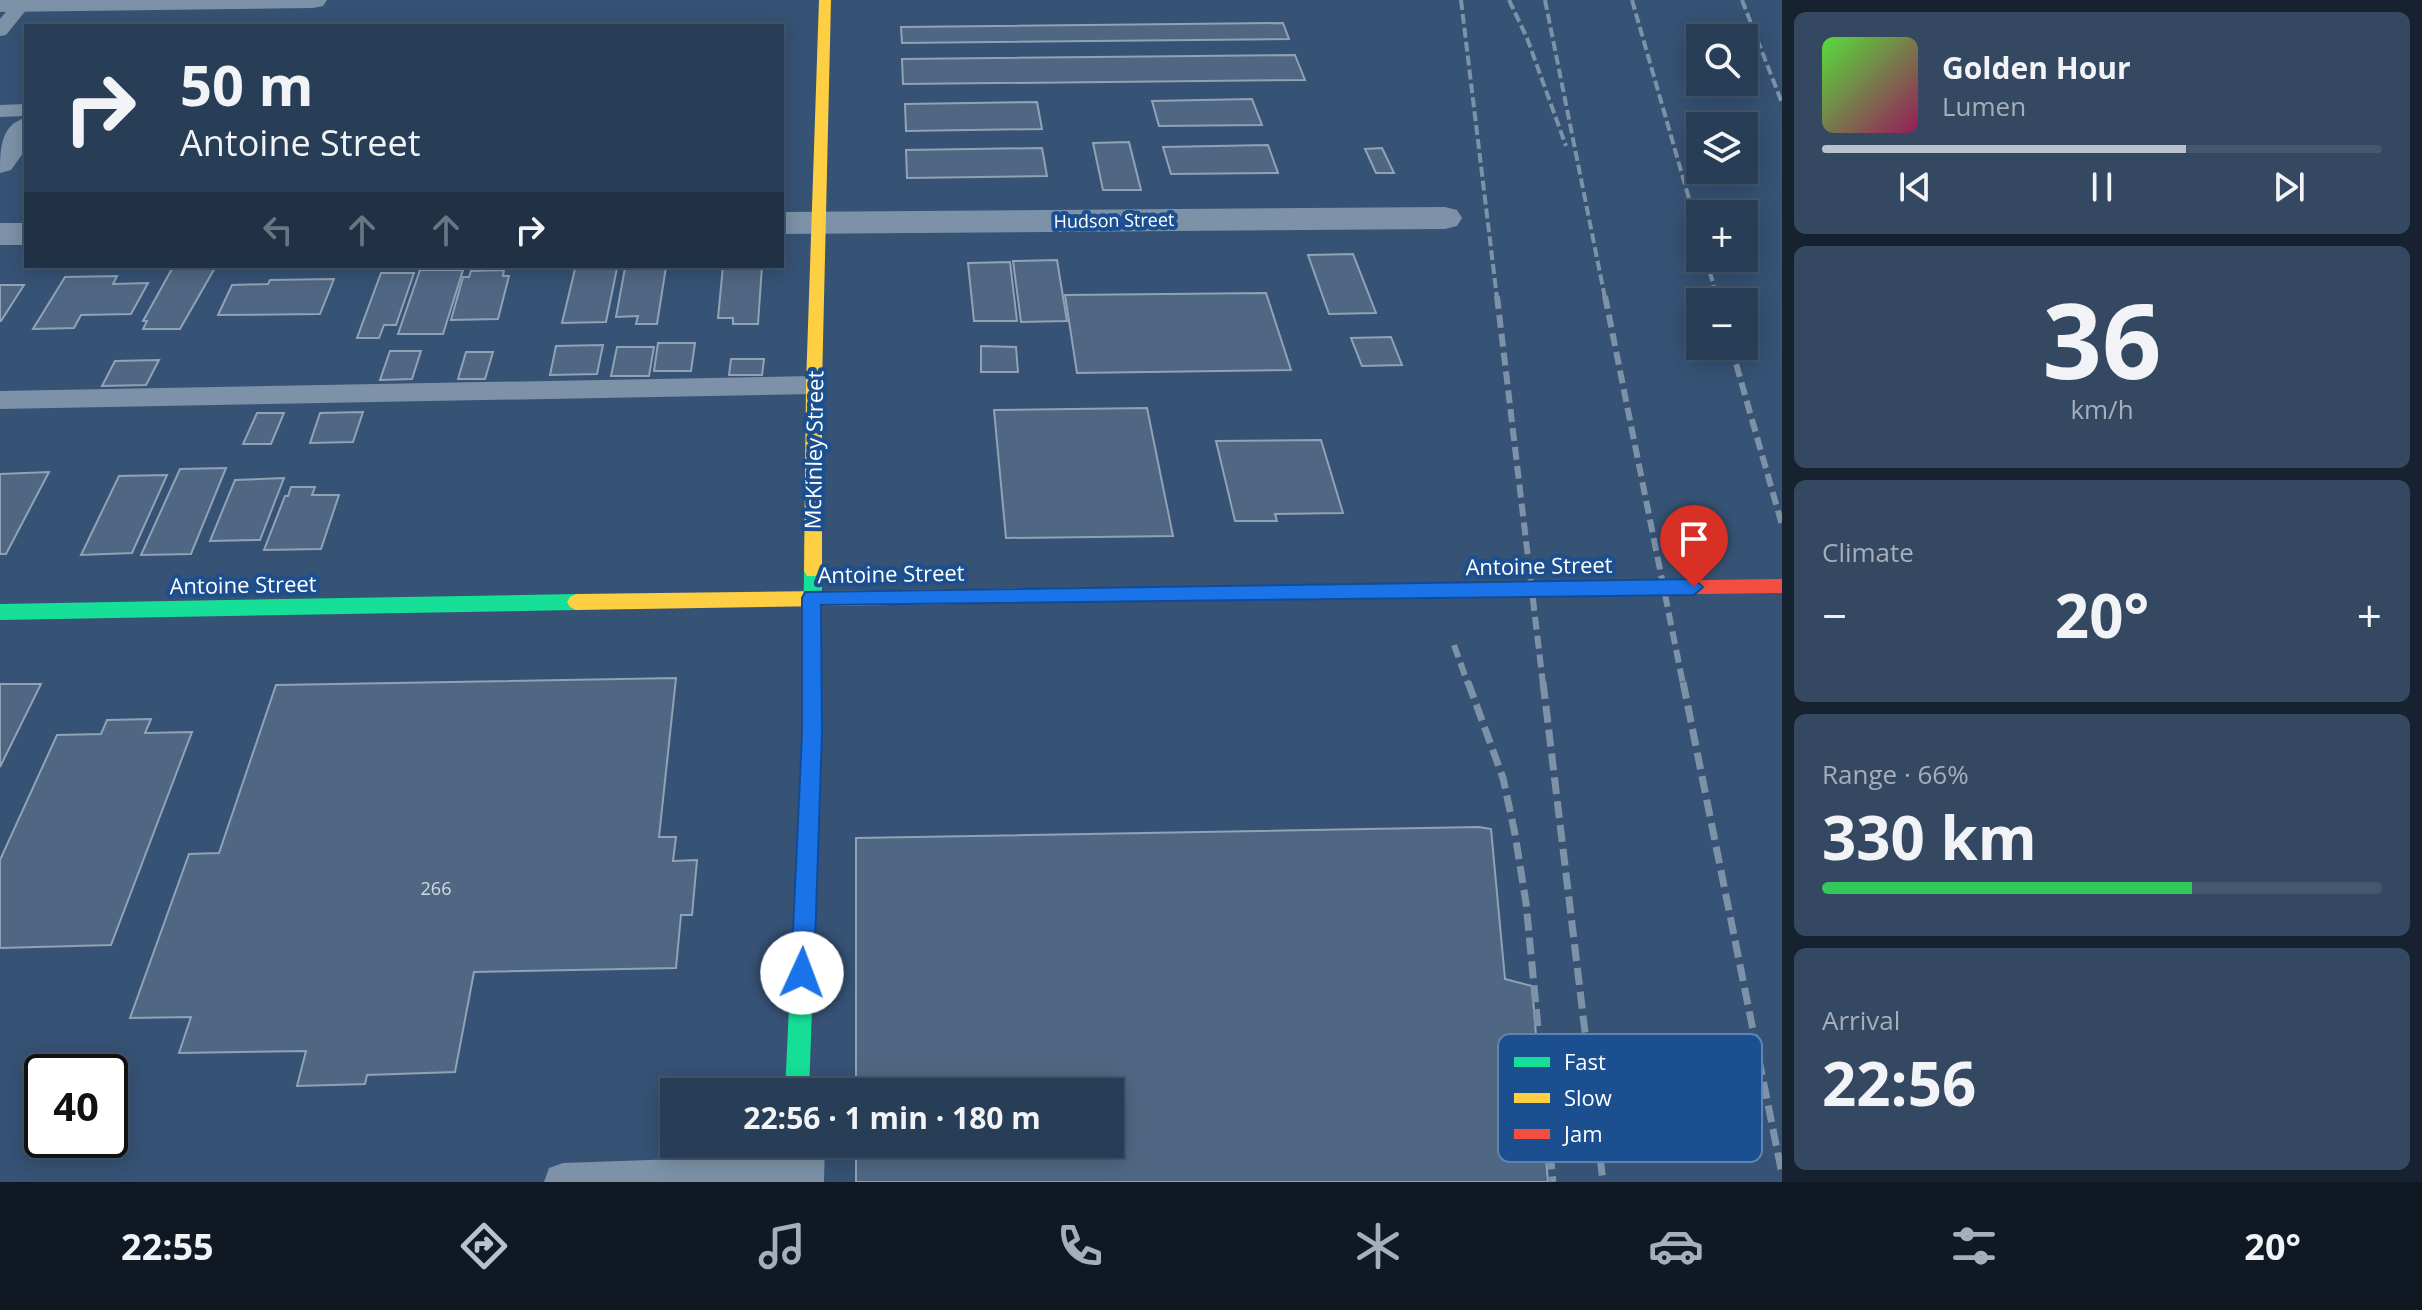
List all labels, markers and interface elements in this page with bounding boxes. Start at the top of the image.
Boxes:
map controls [1686,24,1758,360]
button: search [1686,24,1758,96]
text: 50 m [180,46,314,122]
text: Golden Hour [1942,47,2131,88]
icon: right [48,56,152,160]
text: Lumen [1942,88,2026,124]
button: layers [1686,112,1758,184]
text: Antoine Street [180,118,421,167]
icon: previous [1893,165,1937,209]
icon: pause [2080,165,2124,209]
icon: next [2267,165,2311,209]
button: + [1686,200,1758,272]
street label: Hudson Street [1053,207,1175,233]
icon: left [256,208,300,252]
icon: ahead [340,208,384,252]
icon: ahead [424,208,468,252]
icon: right [508,208,552,252]
text: 36 [2043,268,2161,409]
button: − [1686,288,1758,360]
street label: McKinley Street [797,370,829,530]
text: km/h [2070,391,2134,427]
pin [1660,505,1728,587]
icon: arrive [1672,517,1716,561]
text: Climate [1822,534,1914,570]
street label: Antoine Street [1465,549,1613,581]
street label: Antoine Street [817,557,965,589]
street label: Antoine Street [169,568,317,600]
text: 20° [2055,574,2149,656]
text: − [1822,585,1847,645]
text: + [2357,585,2382,645]
text: Range · 66% [1822,756,1969,792]
text: 330 km [1822,796,2037,878]
house number: 266 [421,876,451,900]
position arrow [760,931,844,1015]
text: Arrival [1822,1002,1900,1038]
legend [1498,1034,1762,1162]
text: 22:56 [1822,1042,1976,1124]
text: Fast [1564,1046,1606,1076]
speed limit sign: 40 [24,1054,128,1158]
text: Slow [1564,1082,1612,1112]
text: 22:56 · 1 min · 180 m [743,1097,1041,1138]
text: Jam [1562,1118,1603,1148]
icon: directions [456,1218,512,1274]
icon: music [754,1218,810,1274]
icon: phone [1052,1218,1108,1274]
icon: climate [1350,1218,1406,1274]
icon: car [1648,1218,1704,1274]
icon: filters [1946,1218,2002,1274]
text: 22:55 [121,1222,214,1271]
text: 20° [2244,1222,2301,1271]

